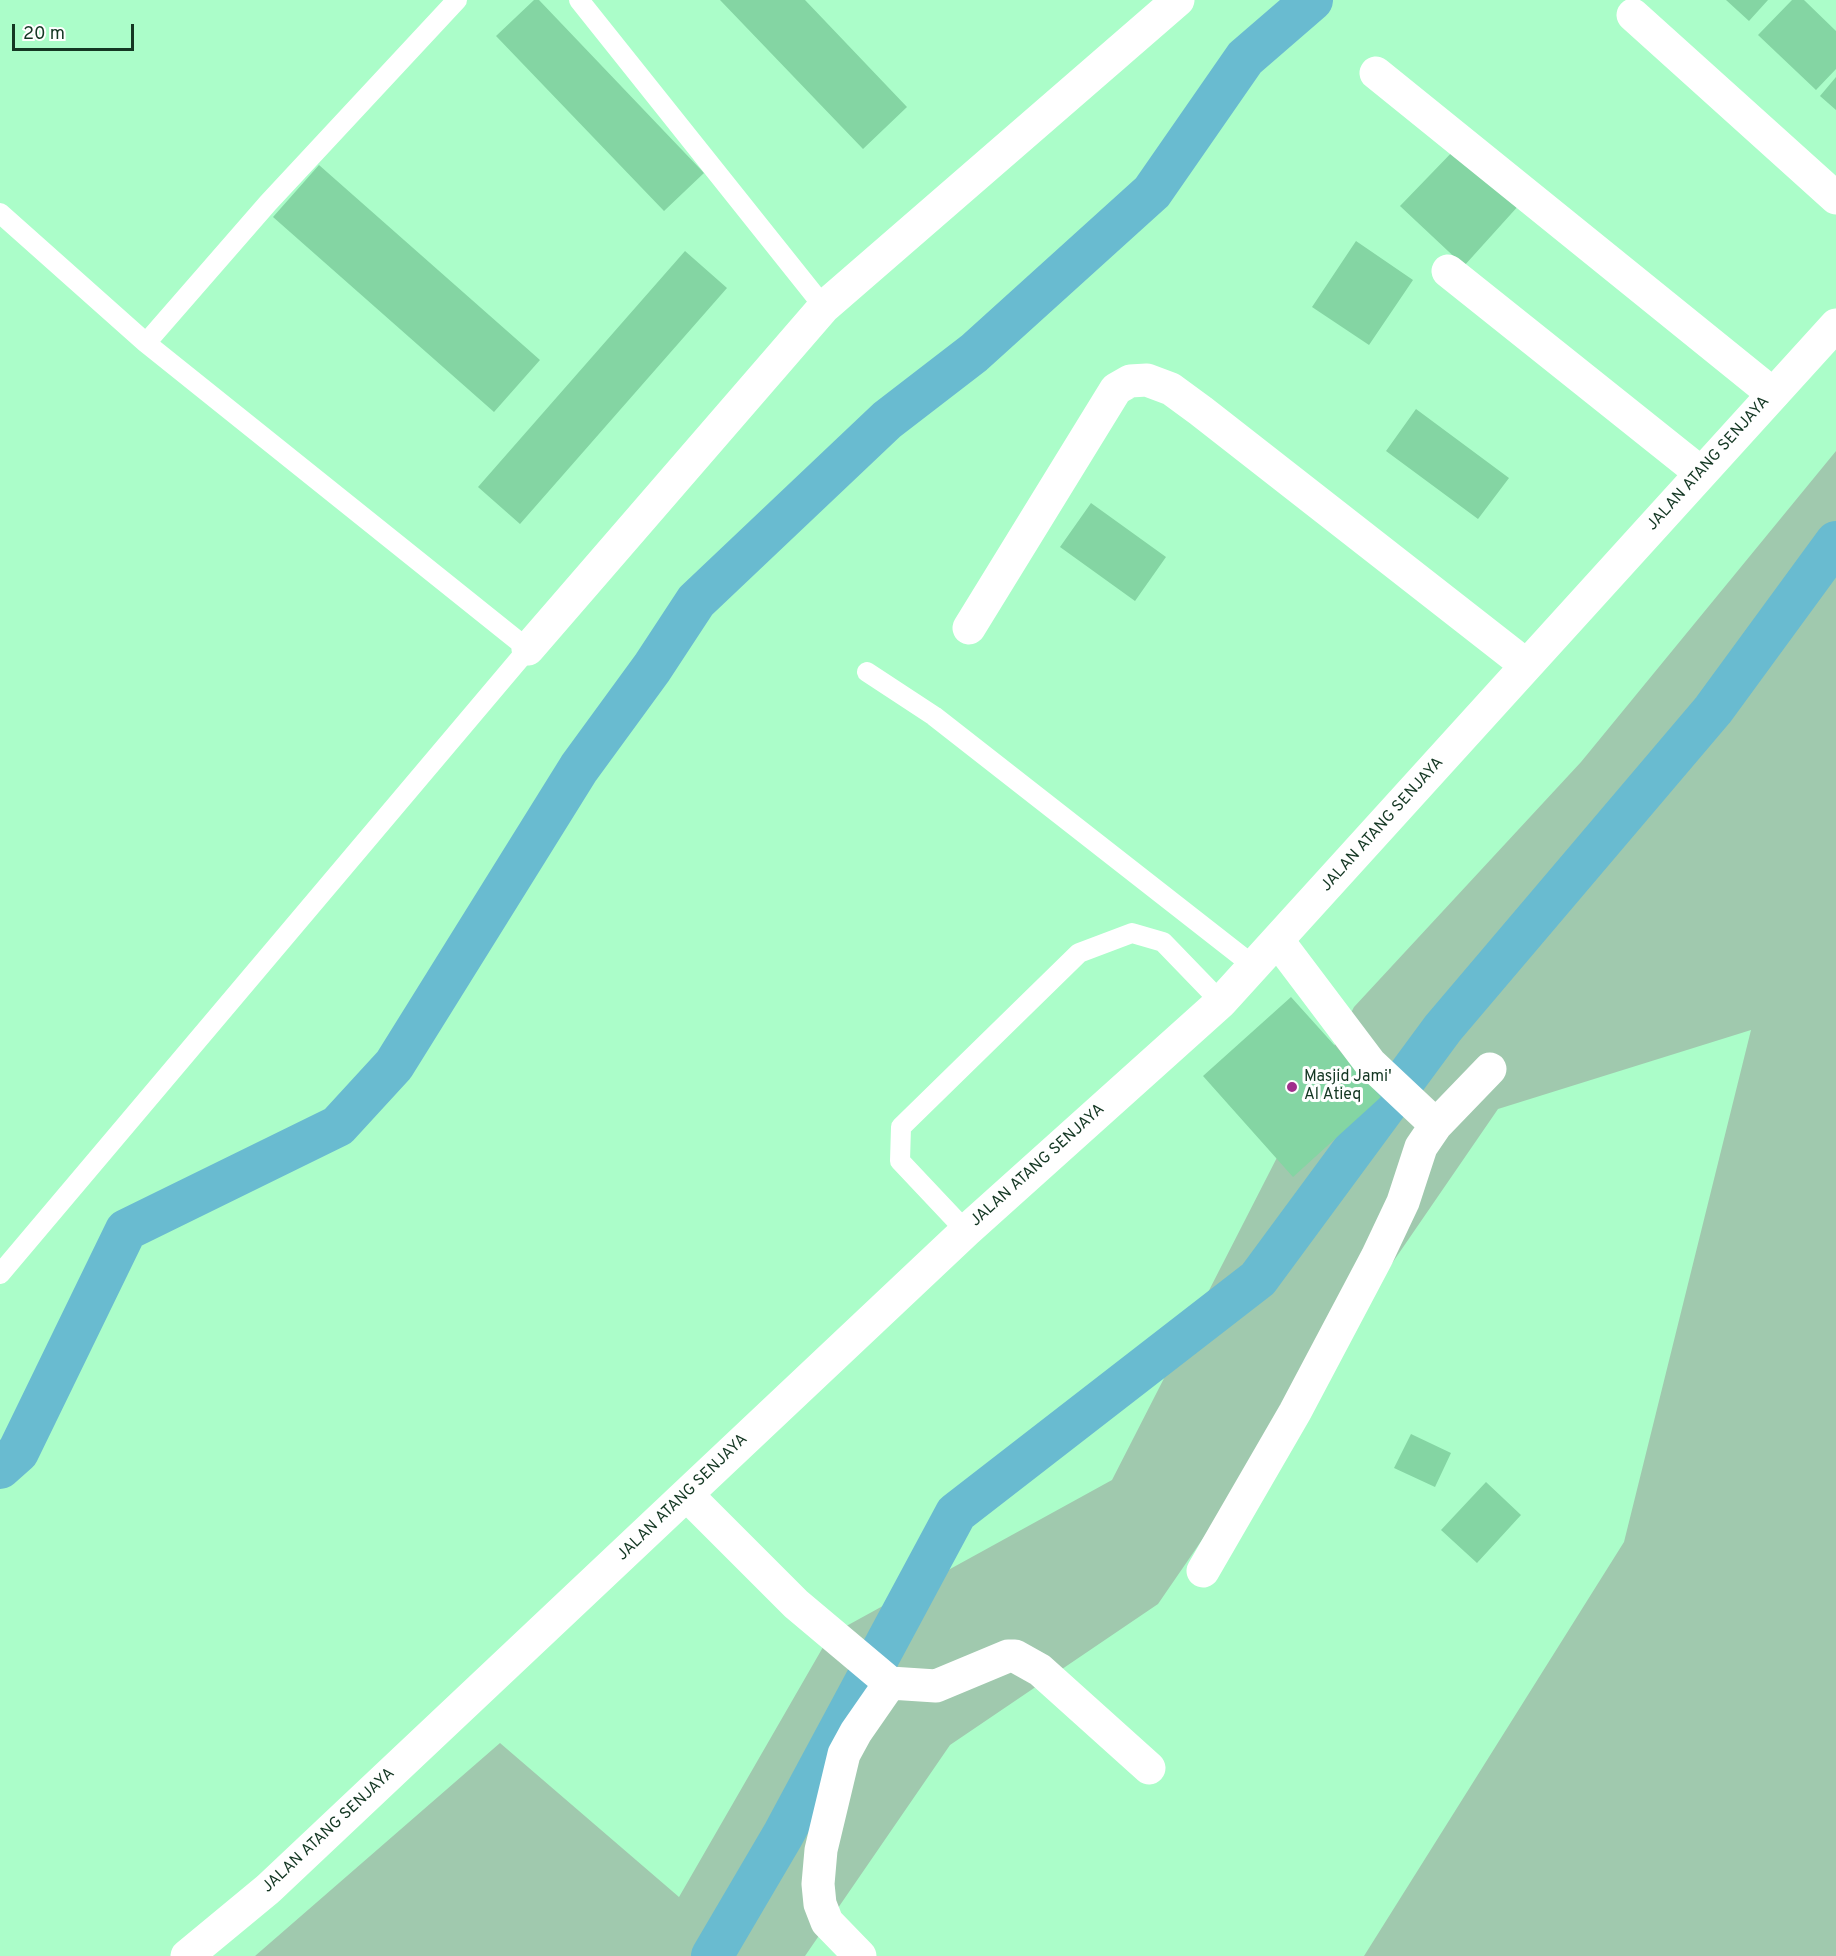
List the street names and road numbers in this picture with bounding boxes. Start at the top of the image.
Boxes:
street label: JALAN ATANG SENJAYA [1644,393,1774,535]
street label: JALAN ATANG SENJAYA [1318,754,1448,896]
street label: JALAN ATANG SENJAYA [967,1101,1109,1231]
street label: JALAN ATANG SENJAYA [614,1431,752,1565]
street label: JALAN ATANG SENJAYA [259,1765,399,1897]

